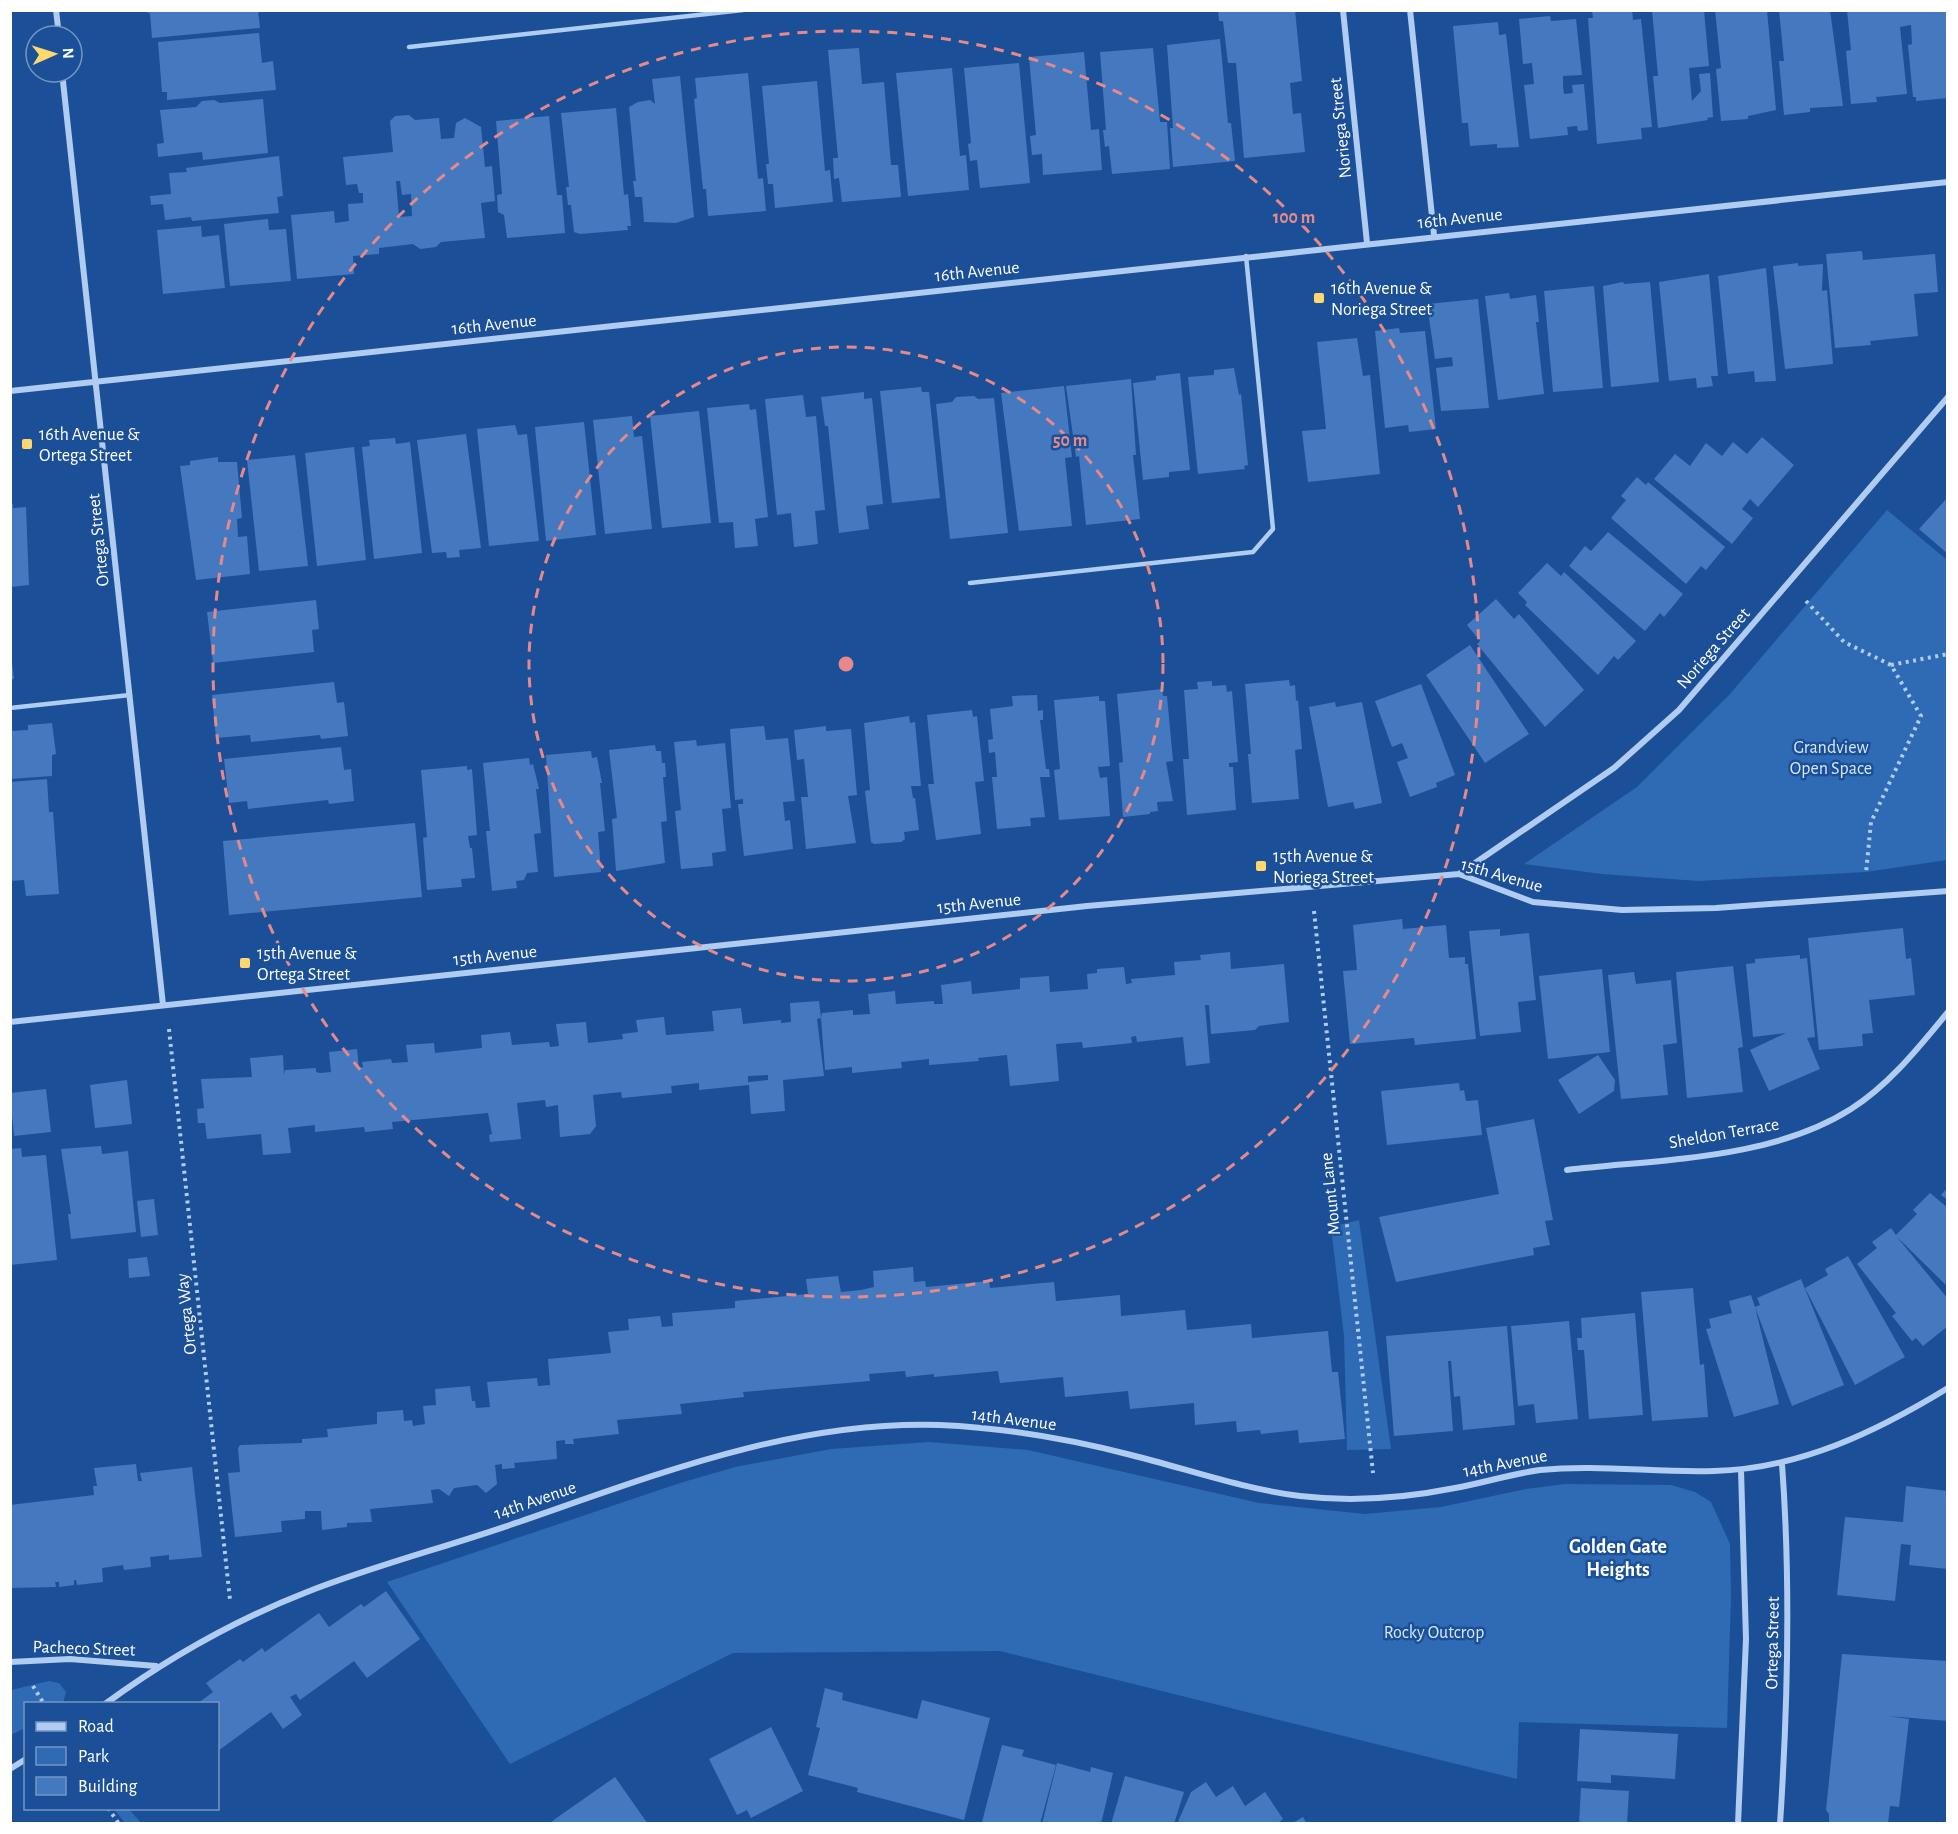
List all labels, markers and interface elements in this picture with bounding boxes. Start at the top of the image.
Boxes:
north arrow [24,24,84,84]
text: N [60,47,76,59]
street label: Noriega Street [1327,76,1355,179]
street label: 16th Avenue [1417,206,1503,232]
text: 100 m [1273,209,1315,227]
street label: 16th Avenue [934,259,1020,285]
place label: 16th Avenue & Noriega Street [1331,280,1432,319]
marker: 16th Avenue & Noriega Street [1312,291,1326,305]
street label: 16th Avenue [451,312,537,338]
place label: 16th Avenue & Ortega Street [39,426,140,465]
text: 50 m [1053,432,1087,450]
marker: 16th Avenue & Ortega Street [20,437,34,451]
street label: Ortega Street [85,492,113,587]
street label: Noriega Street [1674,604,1754,693]
centre of rings [836,654,856,674]
park label: Grandview Open Space [1790,739,1872,778]
place label: 15th Avenue & Noriega Street [1273,848,1374,887]
street label: 15th Avenue [1459,856,1545,896]
marker: 15th Avenue & Noriega Street [1254,859,1268,873]
street label: 15th Avenue [936,891,1022,917]
street label: 15th Avenue [452,943,538,969]
place label: 15th Avenue & Ortega Street [257,945,357,984]
marker: 15th Avenue & Ortega Street [238,956,252,970]
street label: Sheldon Terrace [1668,1115,1781,1153]
street label: Mount Lane [1318,1152,1344,1236]
street label: Ortega Way [174,1272,200,1355]
street label: 14th Avenue [970,1406,1057,1434]
street label: 14th Avenue [1462,1447,1549,1481]
street label: 14th Avenue [492,1479,579,1523]
district label: Golden Gate Heights [1569,1537,1667,1580]
street label: Ortega Street [1763,1596,1783,1690]
park label: Rocky Outcrop [1384,1624,1484,1642]
street label: Pacheco Street [32,1638,136,1660]
legend [24,1702,219,1810]
text: Road [78,1718,114,1736]
text: Park [78,1748,110,1766]
text: Building [78,1778,138,1796]

